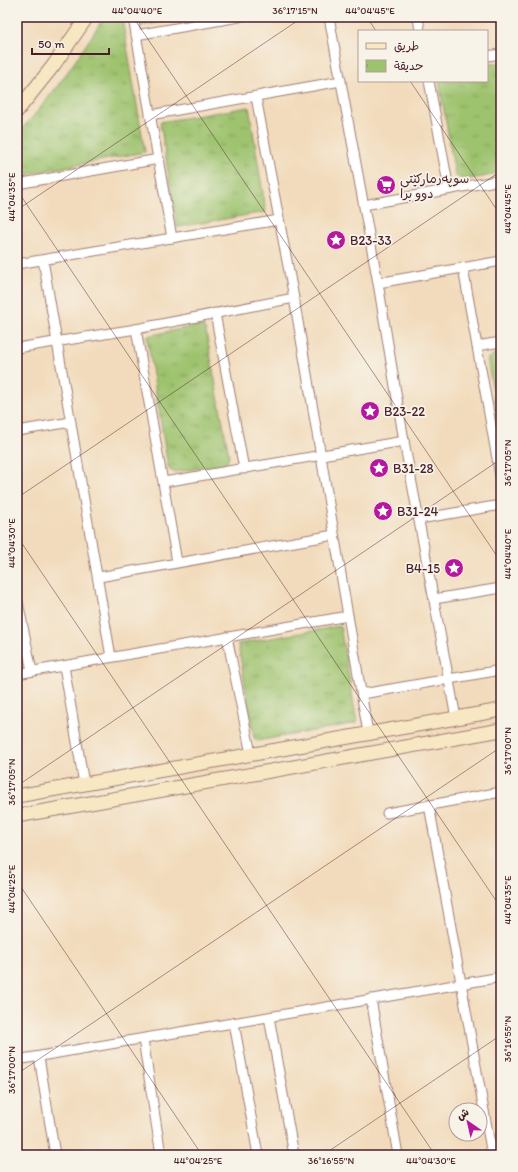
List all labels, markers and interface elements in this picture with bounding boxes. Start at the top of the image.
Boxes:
text: 44°04'40"E [112,4,163,17]
text: 36°17'15"N [272,4,318,17]
text: 44°04'45"E [345,4,395,17]
scale bar [32,30,109,56]
legend [358,30,488,82]
text: 50 m [38,37,64,51]
text: طريق [394,39,419,53]
text: حديقة [394,59,423,73]
place label: سوپەرمارکێتی دوو برا [400,171,469,202]
text: 44°04'35"E [5,172,18,221]
supermarket icon: سوپەرمارکێتی دوو برا [375,174,397,196]
text: 44°04'45"E [501,184,514,234]
place icon: B23-33 [325,229,347,251]
place label: B23-33 [350,233,392,248]
place icon: B23-22 [359,400,381,422]
place label: B23-22 [384,404,425,419]
text: 36°17'05"N [501,439,514,486]
place icon: B31-28 [368,457,390,479]
place label: B31-28 [393,461,434,476]
place icon: B31-24 [372,500,394,522]
place label: B31-24 [397,504,439,519]
text: 44°04'30"E [5,518,18,568]
text: 44°04'40"E [501,528,514,579]
place icon: B4-15 [443,557,465,579]
place label: B4-15 [406,561,440,576]
text: 36°17'00"N [501,727,514,775]
text: 36°17'05"N [5,758,18,805]
text: 44°04'25"E [5,864,18,913]
text: 44°04'35"E [501,875,514,924]
text: 36°16'55"N [501,1016,514,1062]
text: 36°17'00"N [5,1046,18,1094]
north arrow [448,1102,488,1142]
text: ش [454,1105,471,1123]
text: 44°04'25"E [174,1154,223,1167]
text: 36°16'55"N [308,1154,354,1167]
text: 44°04'30"E [406,1154,456,1167]

